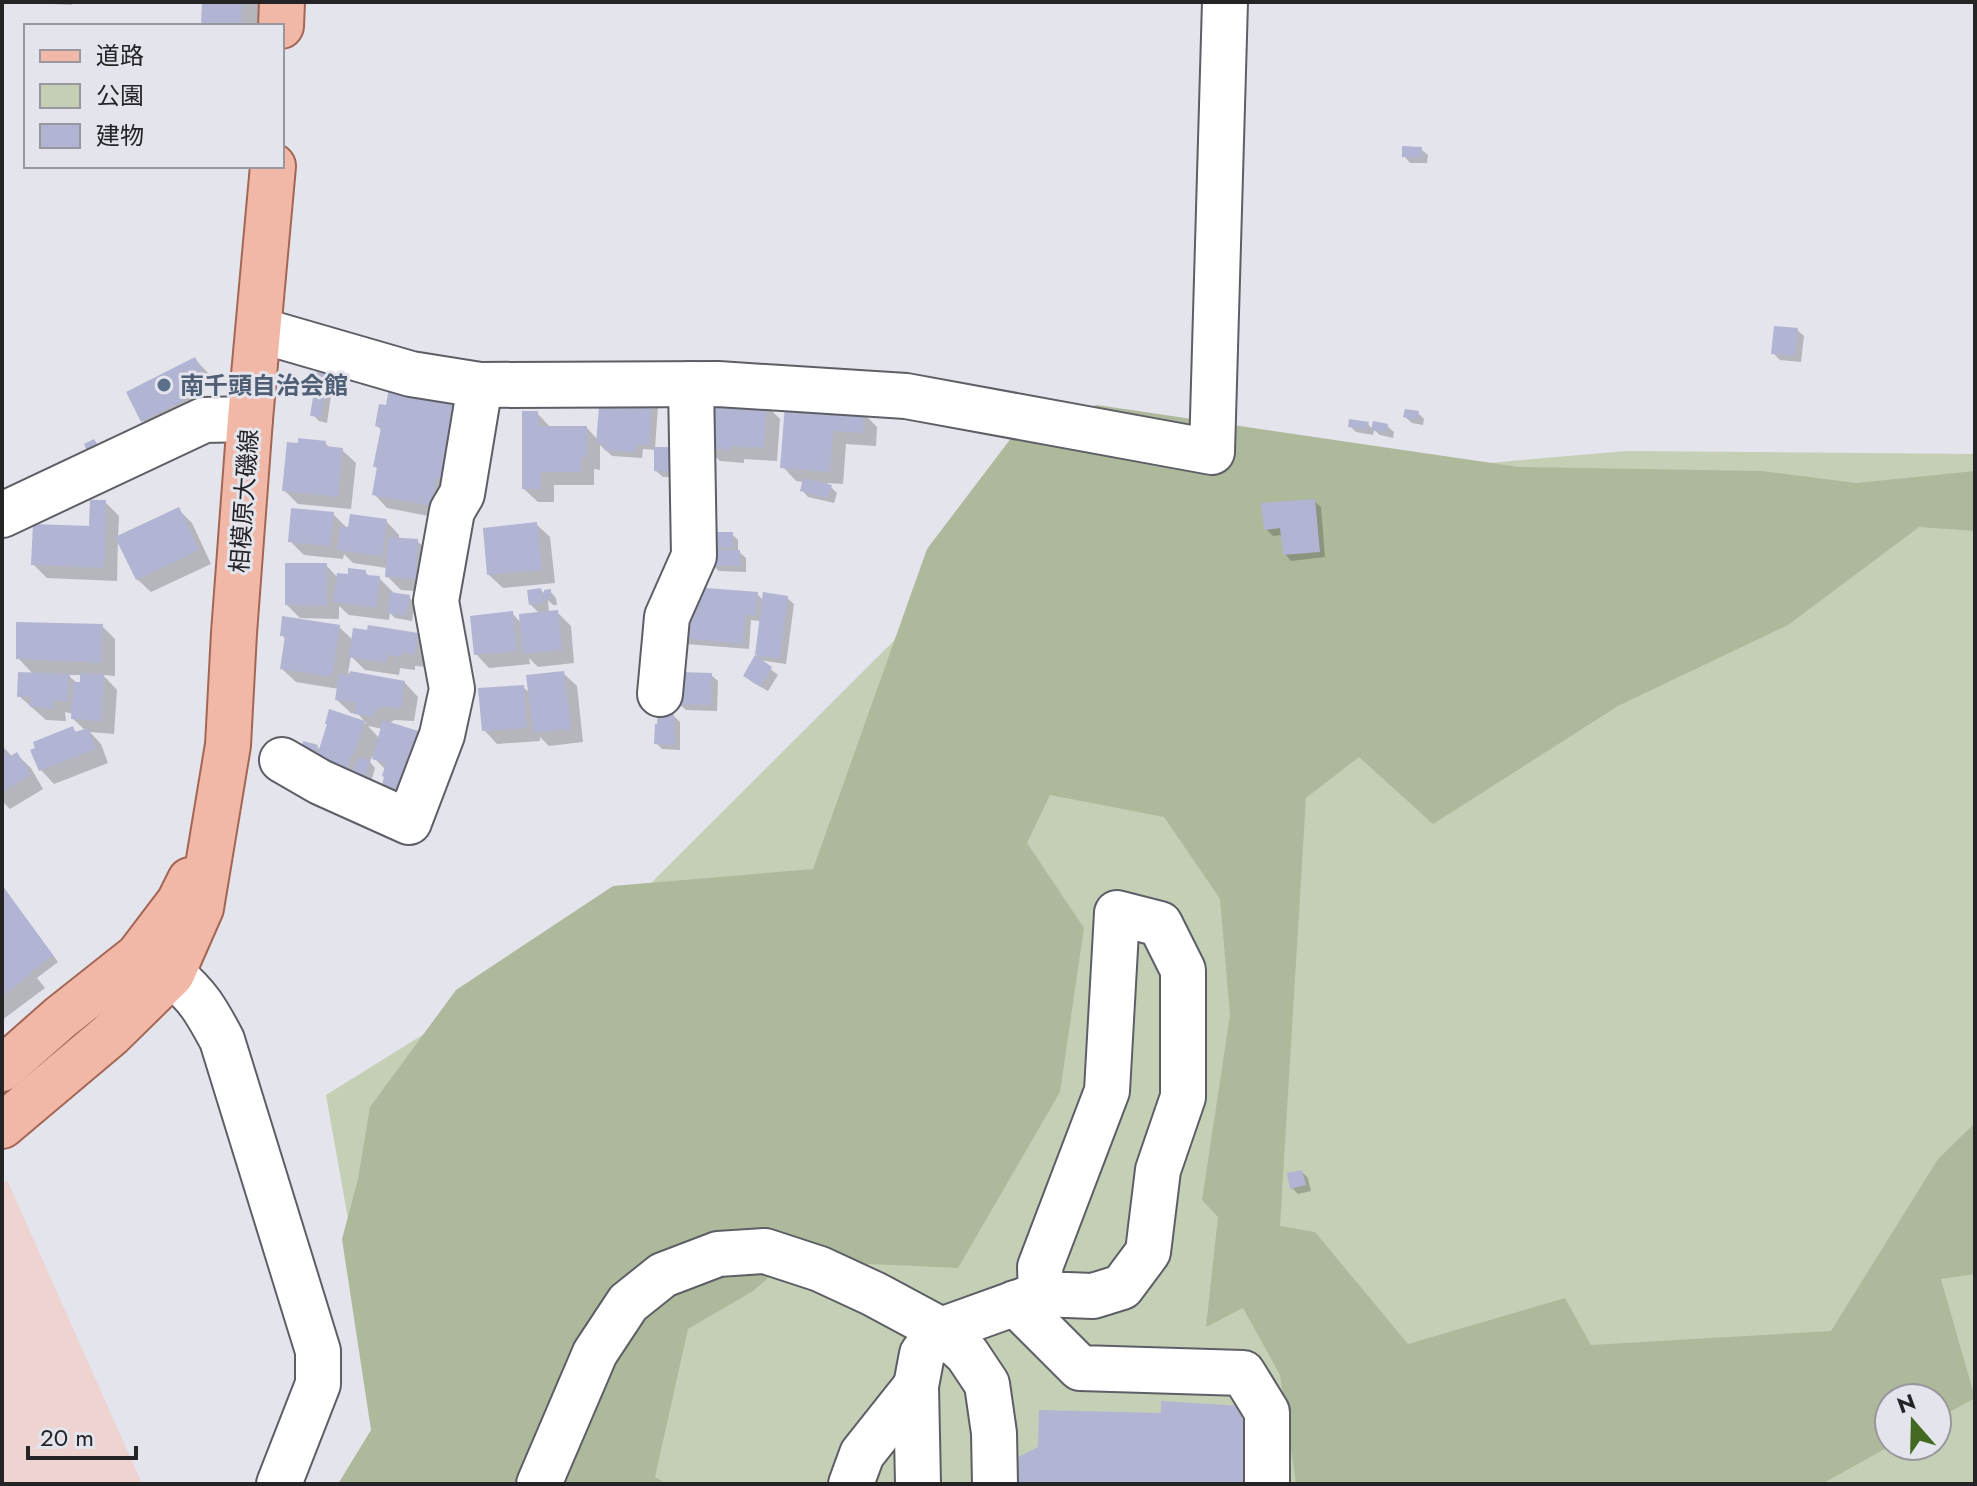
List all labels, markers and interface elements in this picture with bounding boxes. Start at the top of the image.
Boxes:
legend [24,24,284,168]
text: 道路 [96,38,144,73]
text: 公園 [96,78,144,113]
text: 建物 [96,118,144,153]
place label: 南千頭自治会館 [180,368,348,403]
marker: 南千頭自治会館 [155,376,173,394]
street label: 相模原大磯線 [222,428,266,574]
north arrow [1873,1382,1953,1462]
text: N [1892,1385,1920,1421]
scale bar [28,1410,136,1460]
text: 20 m [40,1420,94,1455]

